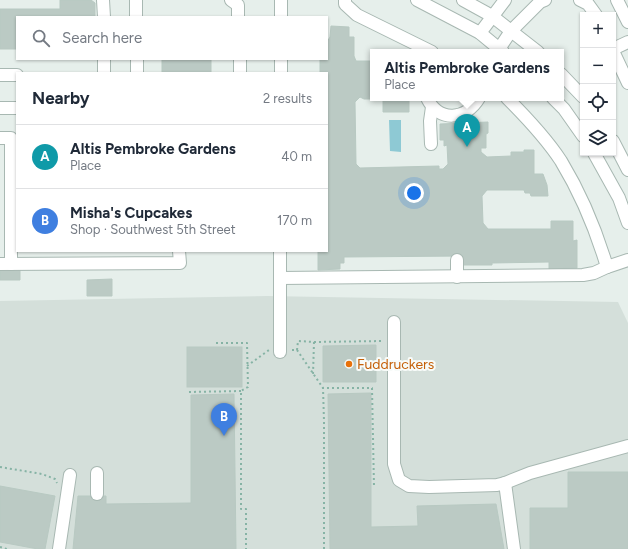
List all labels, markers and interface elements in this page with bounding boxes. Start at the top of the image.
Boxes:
map controls [580,12,616,156]
button: + [580,12,616,48]
search box [16,16,328,60]
icon: search [30,27,52,49]
text: Search here [62,29,142,47]
button: − [580,48,616,84]
popup [370,49,564,101]
text: Altis Pembroke Gardens [384,59,550,77]
text: Place [384,77,415,92]
button: locate [580,84,616,120]
text: Nearby [32,88,90,108]
text: 2 results [263,91,312,106]
pin: A [454,114,480,147]
button: layers [580,120,616,156]
text: Altis Pembroke Gardens [70,140,236,158]
text: A [40,149,50,164]
text: 40 m [281,149,312,164]
text: Place [70,158,101,173]
your location [404,183,424,203]
text: Misha's Cupcakes [70,204,192,222]
text: B [41,213,49,228]
text: 170 m [277,213,312,228]
text: Shop · Southwest 5th Street [70,222,236,237]
place label: Fuddruckers [357,356,434,373]
marker: Fuddruckers [344,359,354,369]
pin: B [211,403,237,436]

